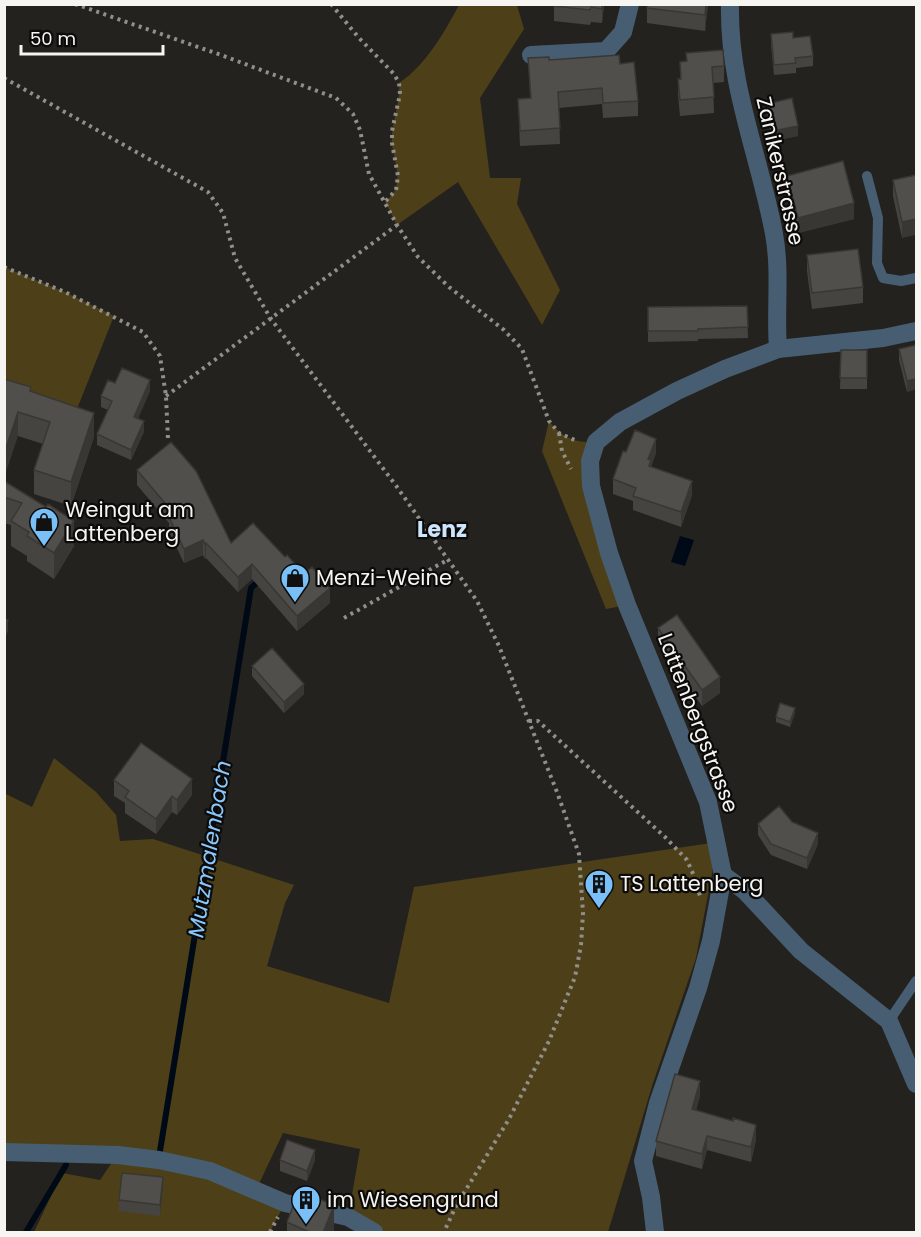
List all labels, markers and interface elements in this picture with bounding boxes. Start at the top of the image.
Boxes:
scale bar [21,18,164,56]
text: 50 m [30,26,76,51]
street label: Zanikerstrasse [749,94,812,248]
place label: Weingut am Lattenberg [65,495,194,548]
shop icon: Weingut am Lattenberg [28,506,60,548]
district label: Lenz [417,514,467,545]
shop icon: Menzi-Weine [279,562,311,604]
place label: Menzi-Weine [316,563,452,592]
street label: Lattenbergstrasse [651,629,746,817]
water label: Mutzmalenbach [180,758,239,940]
building icon: TS Lattenberg [583,868,615,910]
place label: TS Lattenberg [620,869,764,898]
building icon: im Wiesengrund [290,1184,322,1226]
place label: im Wiesengrund [327,1185,499,1214]

